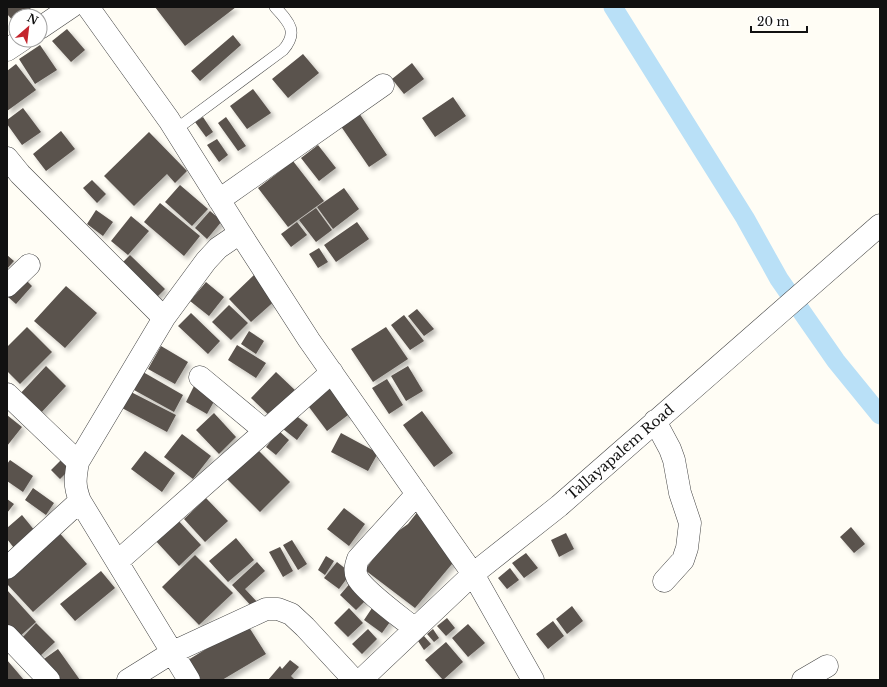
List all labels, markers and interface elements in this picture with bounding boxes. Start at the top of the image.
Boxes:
north arrow [8,8,48,48]
scale bar [751,8,807,34]
text: N [25,11,41,28]
text: 20 m [757,14,789,29]
street label: Tallayapalem Road [562,400,678,504]

